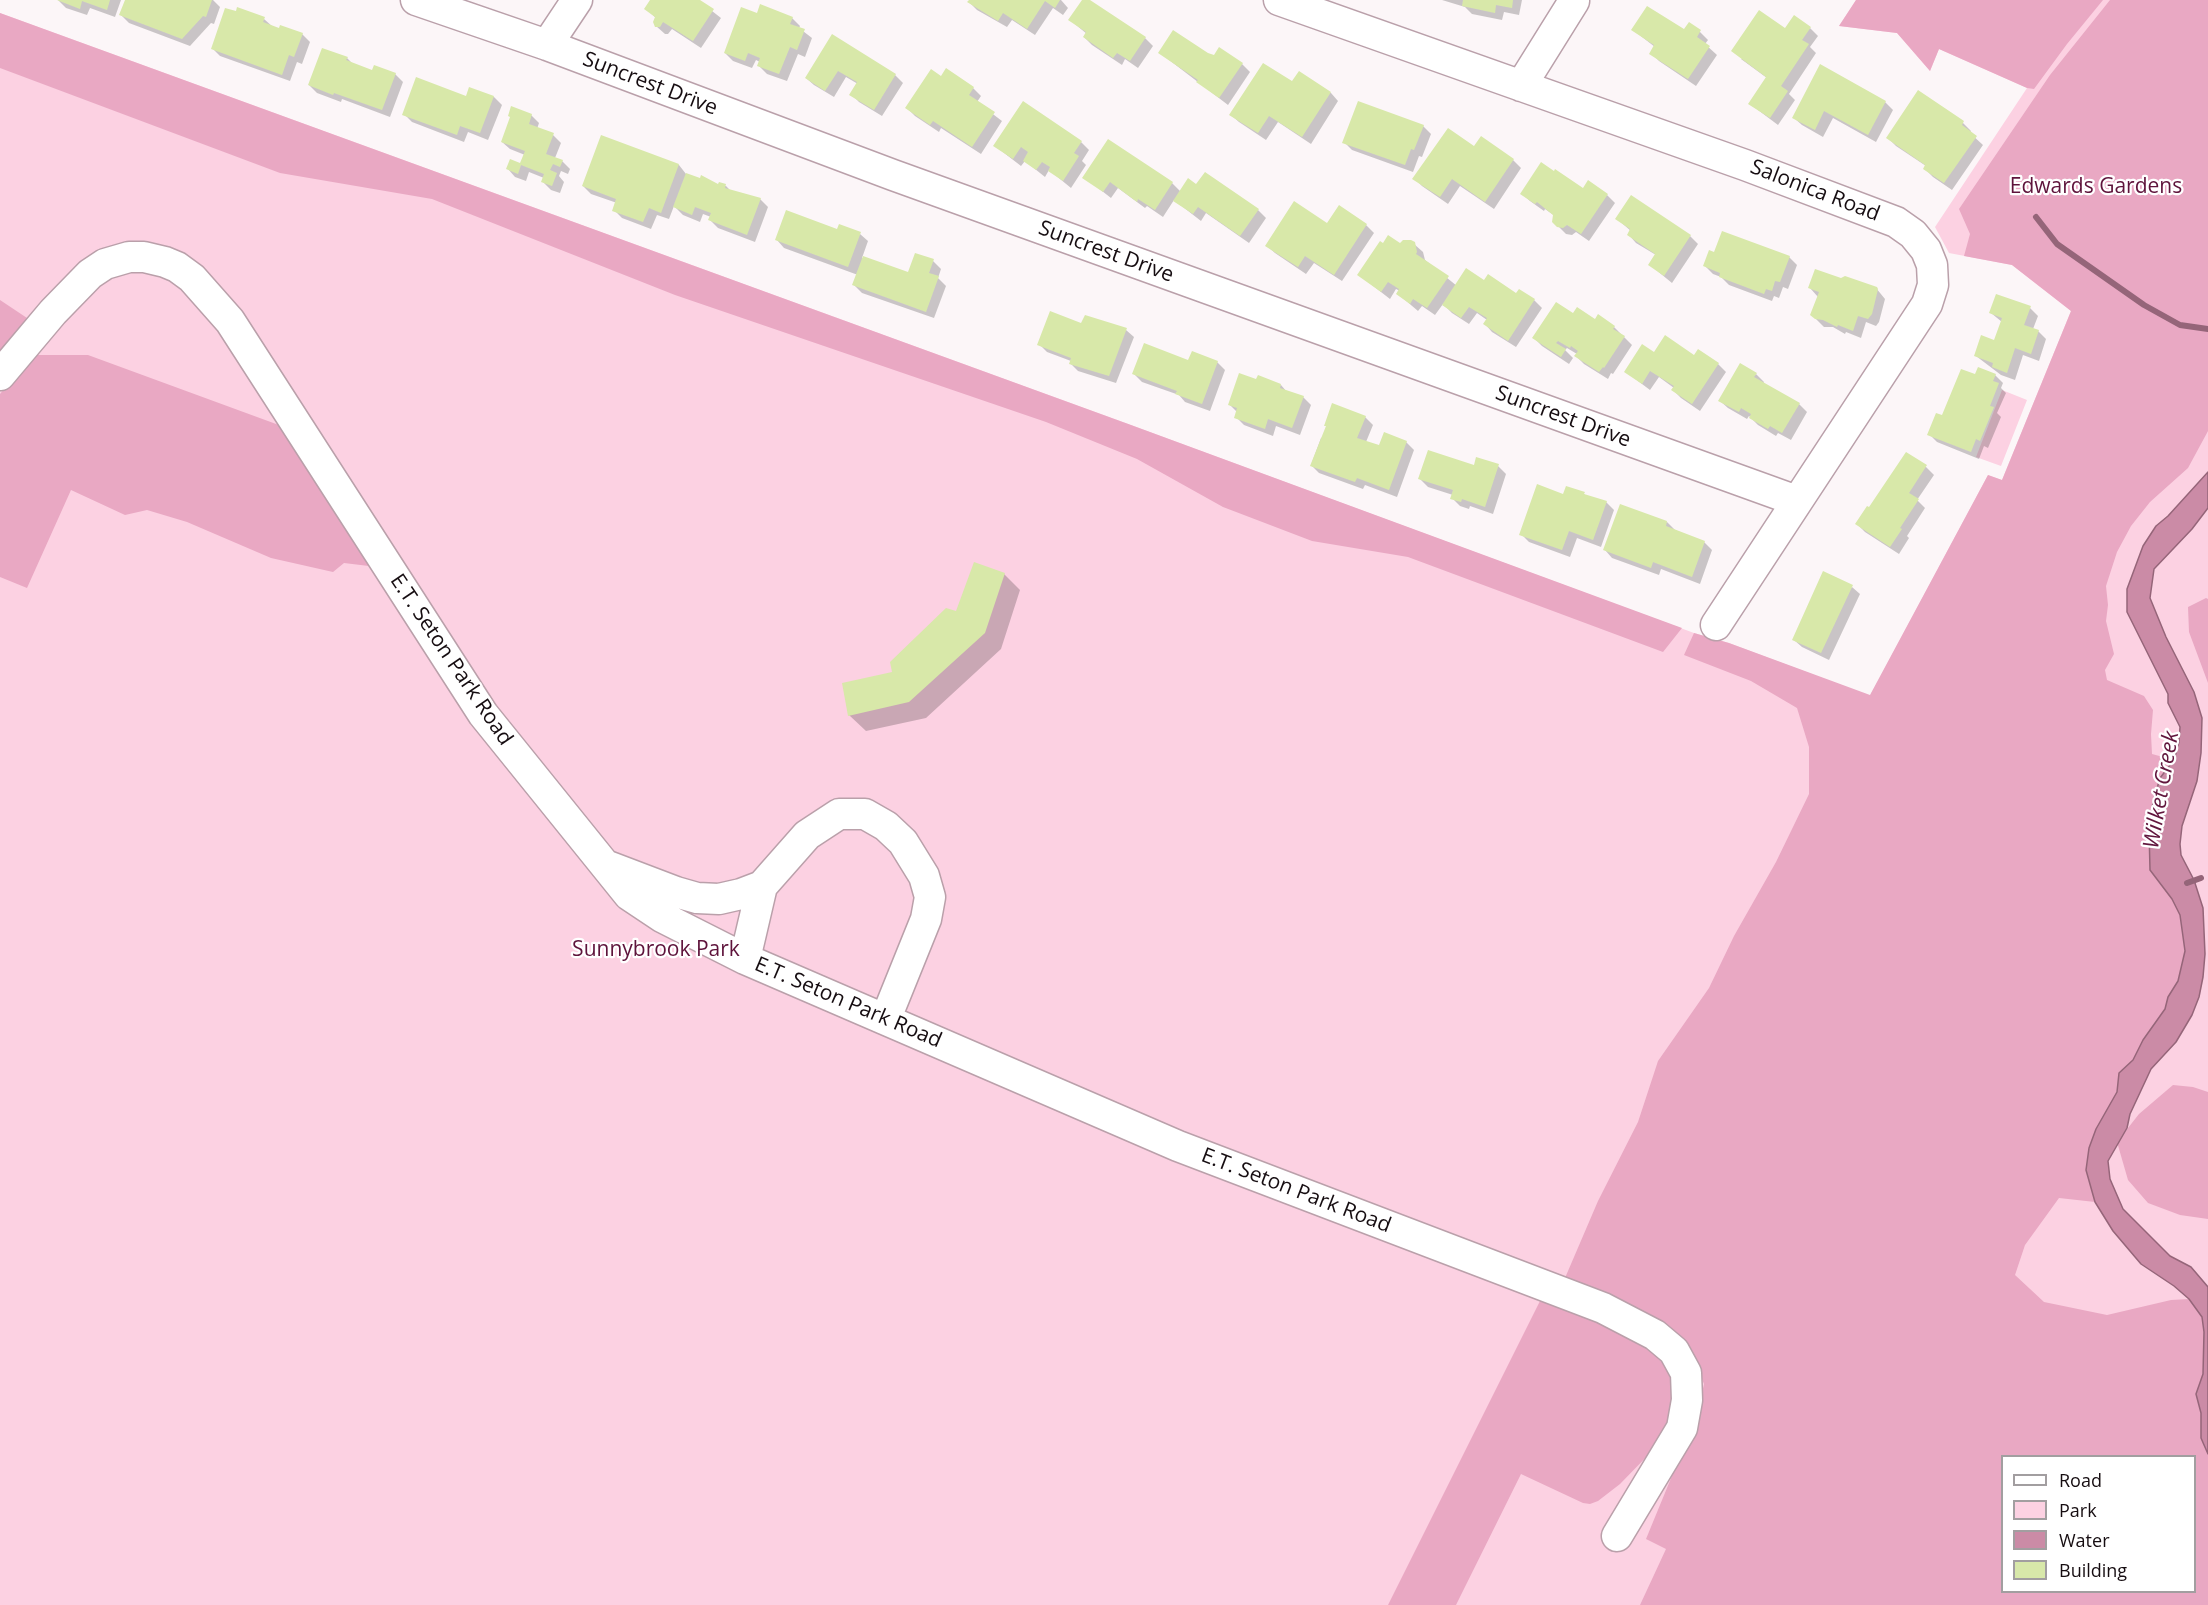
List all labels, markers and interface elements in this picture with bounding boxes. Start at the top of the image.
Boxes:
street label: Suncrest Drive [579,47,721,121]
street label: Salonica Road [1747,155,1883,227]
park label: Edwards Gardens [2010,174,2182,200]
street label: Suncrest Drive [1035,216,1177,288]
street label: Suncrest Drive [1492,381,1634,453]
street label: E.T. Seton Park Road [384,570,518,750]
water label: Wilket Creek [2139,729,2185,851]
park label: Sunnybrook Park [572,937,740,963]
street label: E.T. Seton Park Road [751,952,945,1054]
street label: E.T. Seton Park Road [1198,1143,1394,1239]
legend [2001,1455,2196,1593]
text: Road [2059,1468,2102,1492]
text: Park [2059,1498,2097,1522]
text: Water [2059,1528,2110,1552]
text: Building [2059,1558,2127,1582]

